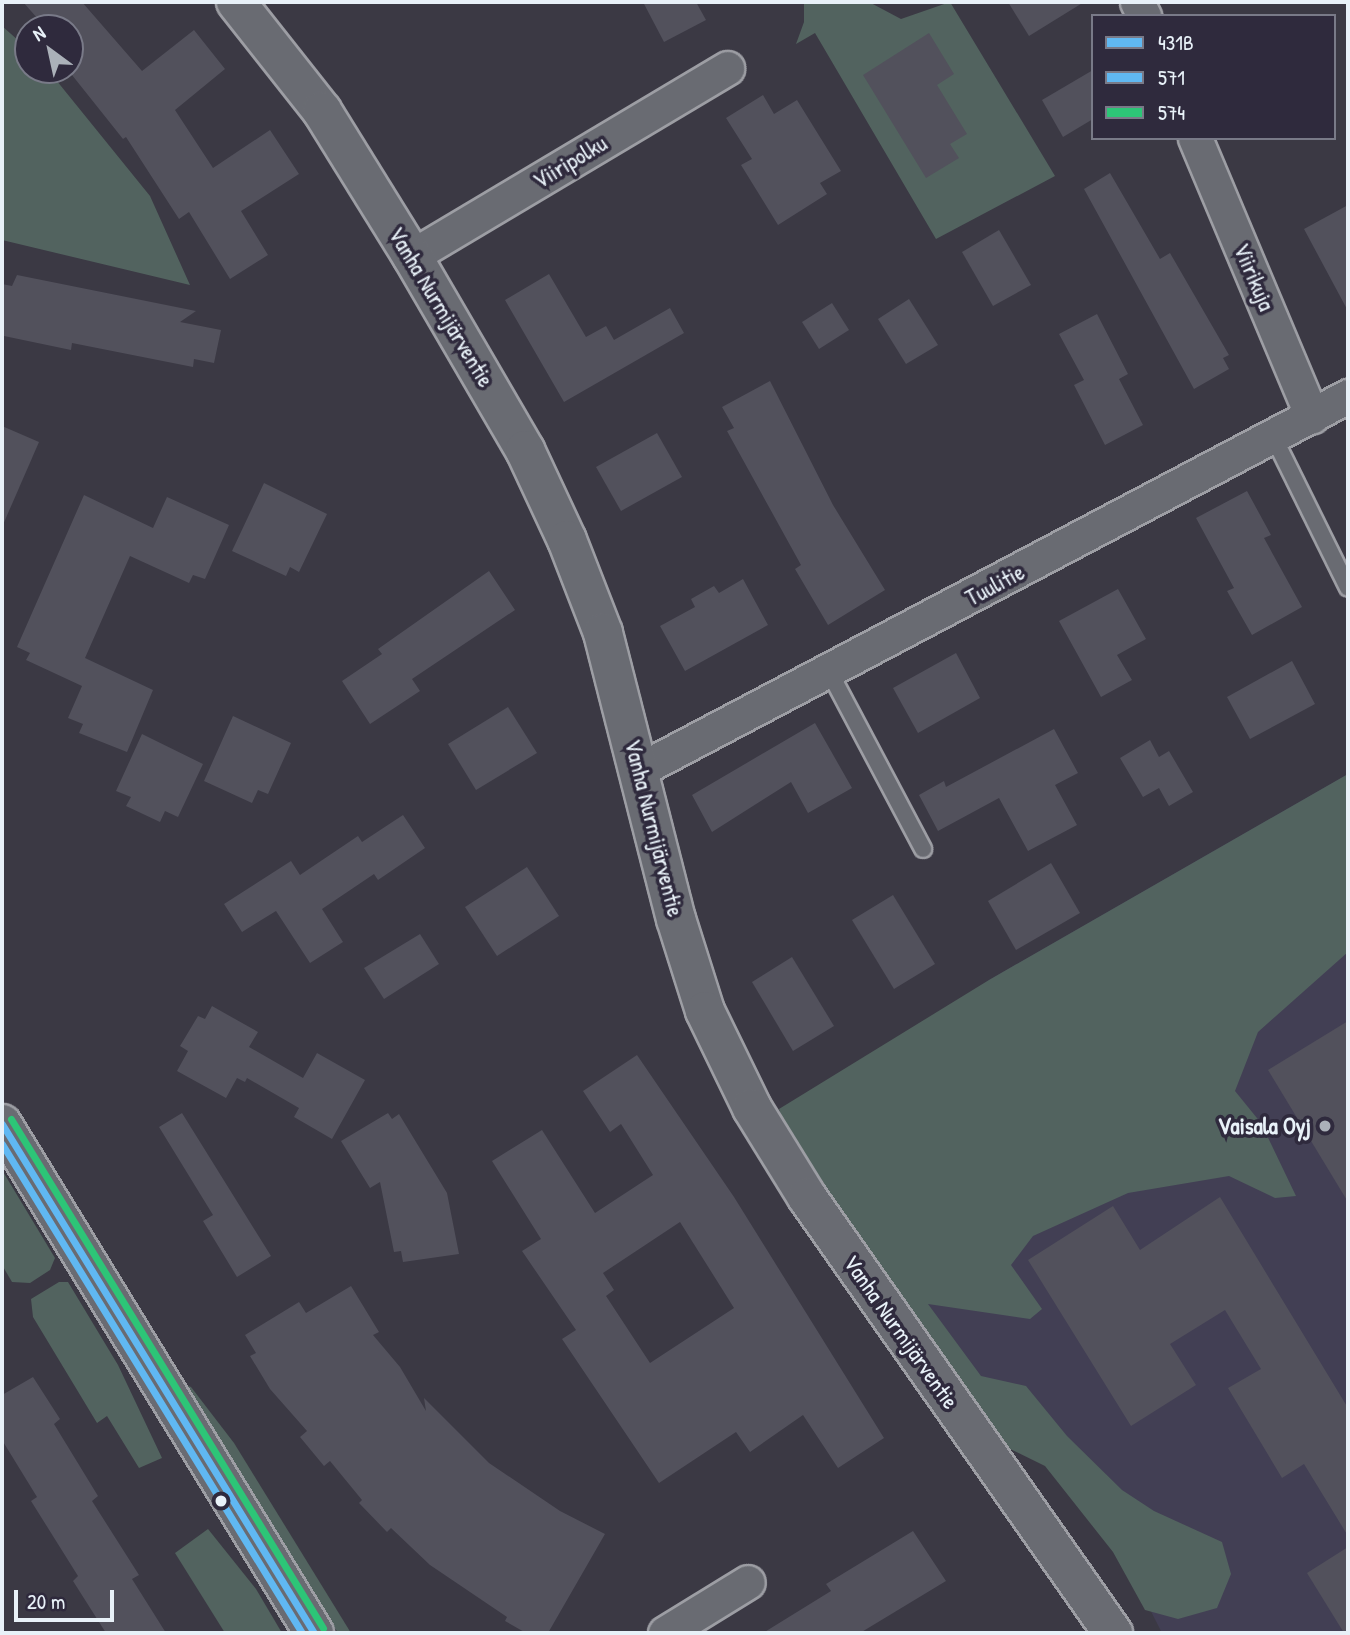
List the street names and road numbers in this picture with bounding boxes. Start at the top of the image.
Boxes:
street label: Viiripolku [528,129,612,195]
street label: Vanha Nurmijärventie [382,222,500,392]
street label: Viirikuja [1228,239,1280,315]
street label: Tuulitie [961,558,1029,612]
street label: Vanha Nurmijärventie [619,737,689,919]
street label: Vanha Nurmijärventie [838,1250,964,1414]

